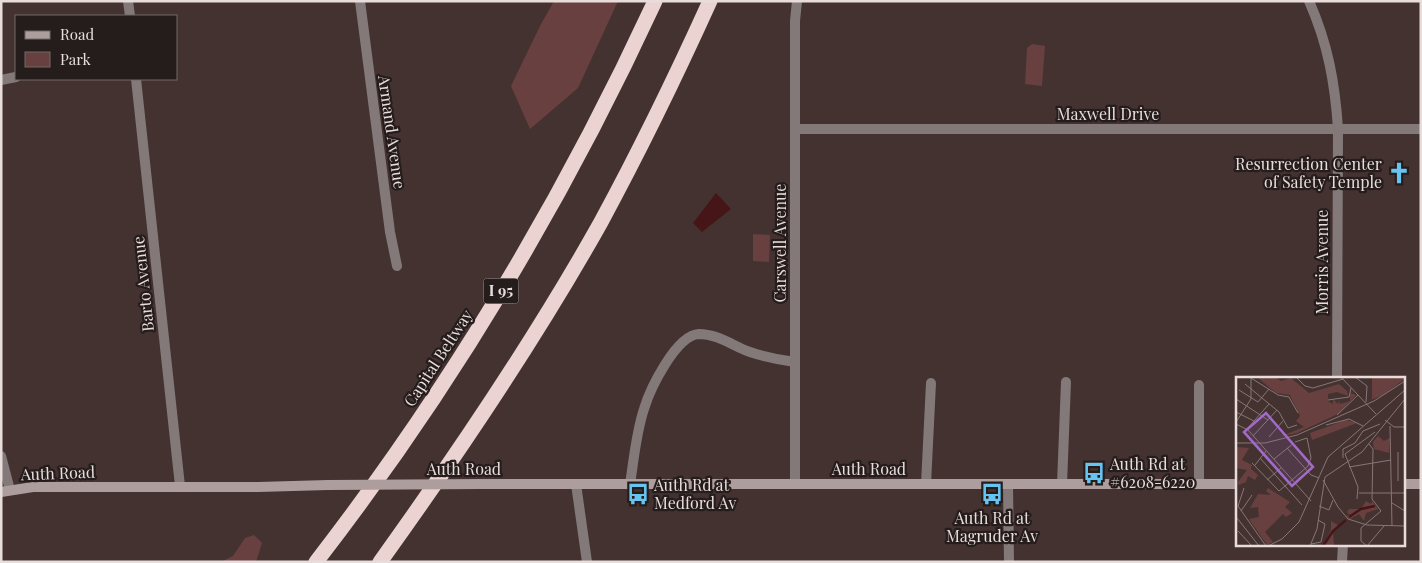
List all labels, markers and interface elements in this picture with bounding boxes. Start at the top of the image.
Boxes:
legend [15,15,178,80]
text: Road [60,24,94,44]
text: Park [60,49,92,69]
street label: Armand Avenue [374,73,411,190]
street label: Maxwell Drive [1057,103,1159,124]
place label: Resurrection Center of Safety Temple [1235,153,1382,192]
church icon: Resurrection Center of Safety Temple [1386,160,1412,186]
street label: Carswell Avenue [769,184,790,302]
street label: Morris Avenue [1311,210,1332,314]
street label: Barto Avenue [127,235,158,333]
road number: I 95 [484,278,518,304]
street label: Capital Beltway [398,305,477,410]
inset map [1236,377,1404,546]
place label: Auth Rd at #6208-6220 [1109,453,1195,492]
street label: Auth Road [426,458,501,479]
street label: Auth Road [831,458,906,479]
bus stop icon: Auth Rd at #6208-6220 [1081,460,1107,486]
street label: Auth Road [19,461,96,484]
place label: Auth Rd at Medford Av [653,474,736,513]
bus stop icon: Auth Rd at Medford Av [625,481,651,507]
bus stop icon: Auth Rd at Magruder Av [979,481,1005,507]
place label: Auth Rd at Magruder Av [946,507,1038,546]

